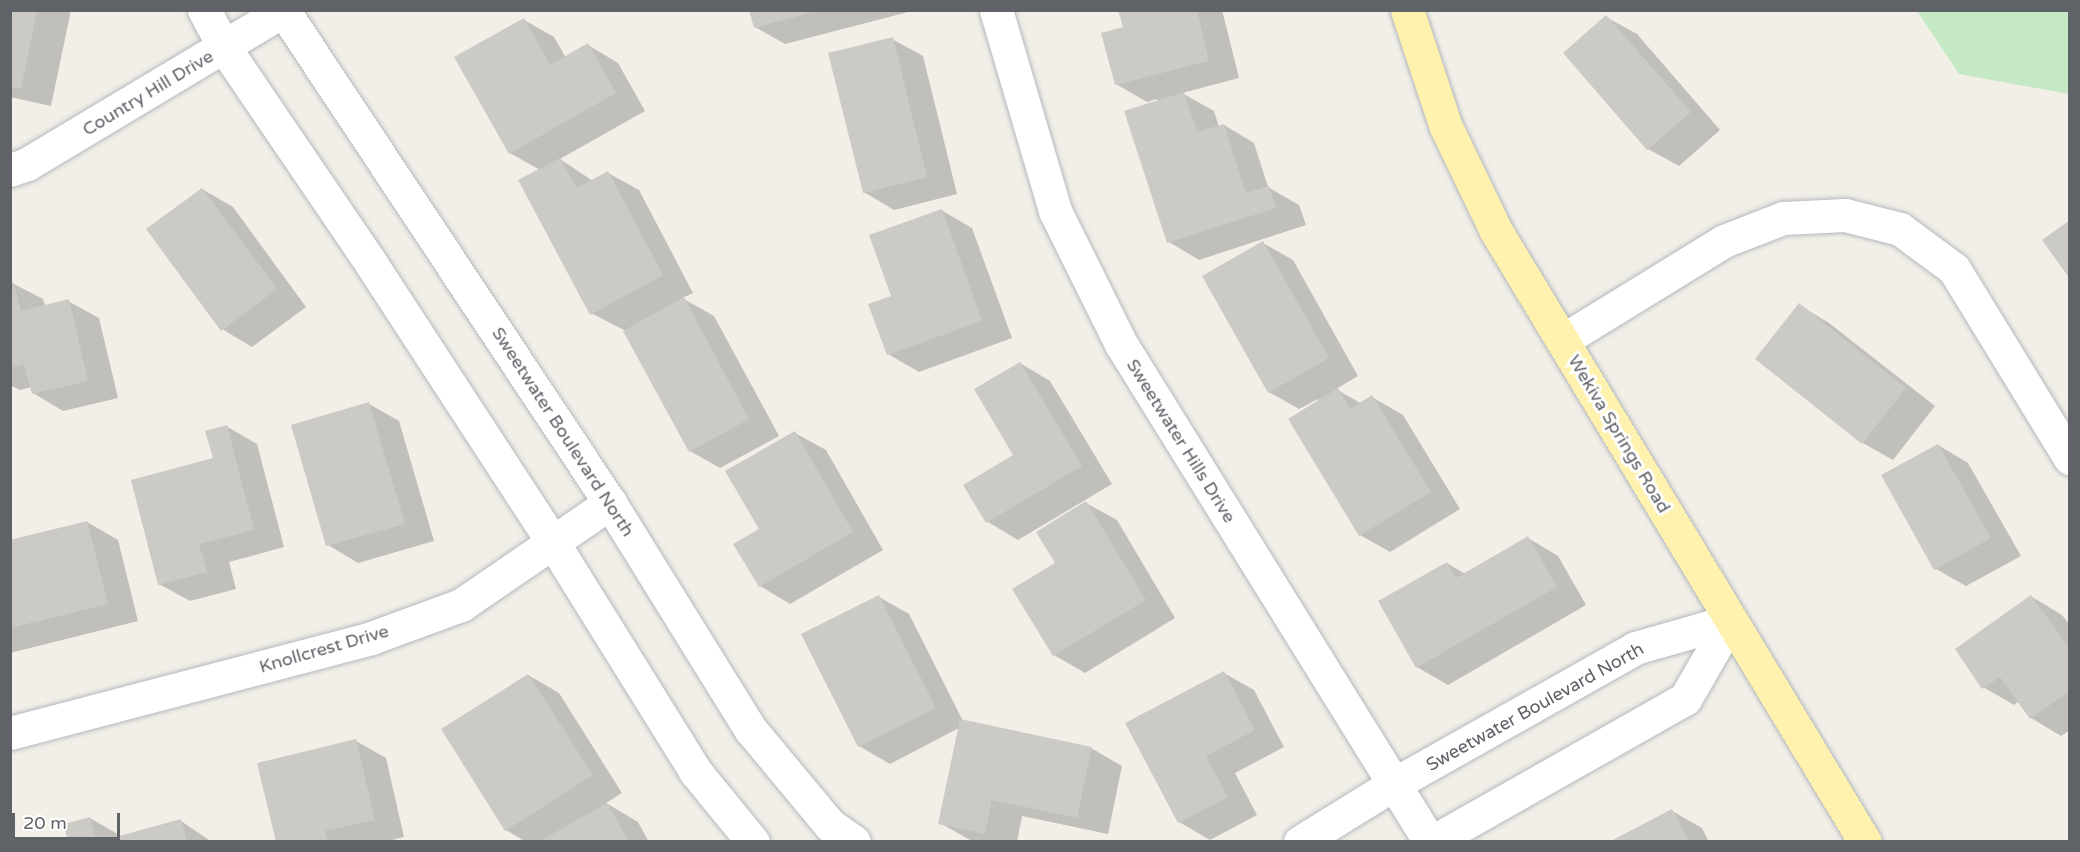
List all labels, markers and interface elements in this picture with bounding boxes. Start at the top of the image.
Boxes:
street label: Country Hill Drive [79,45,217,141]
street label: Sweetwater Boulevard North [487,323,639,541]
street label: Wekiva Springs Road [1563,351,1675,517]
street label: Sweetwater Hills Drive [1122,355,1240,527]
street label: Knollcrest Drive [257,620,391,678]
street label: Sweetwater Boulevard North [1422,638,1648,776]
scale bar [15,801,123,839]
text: 20 m [23,812,67,834]

